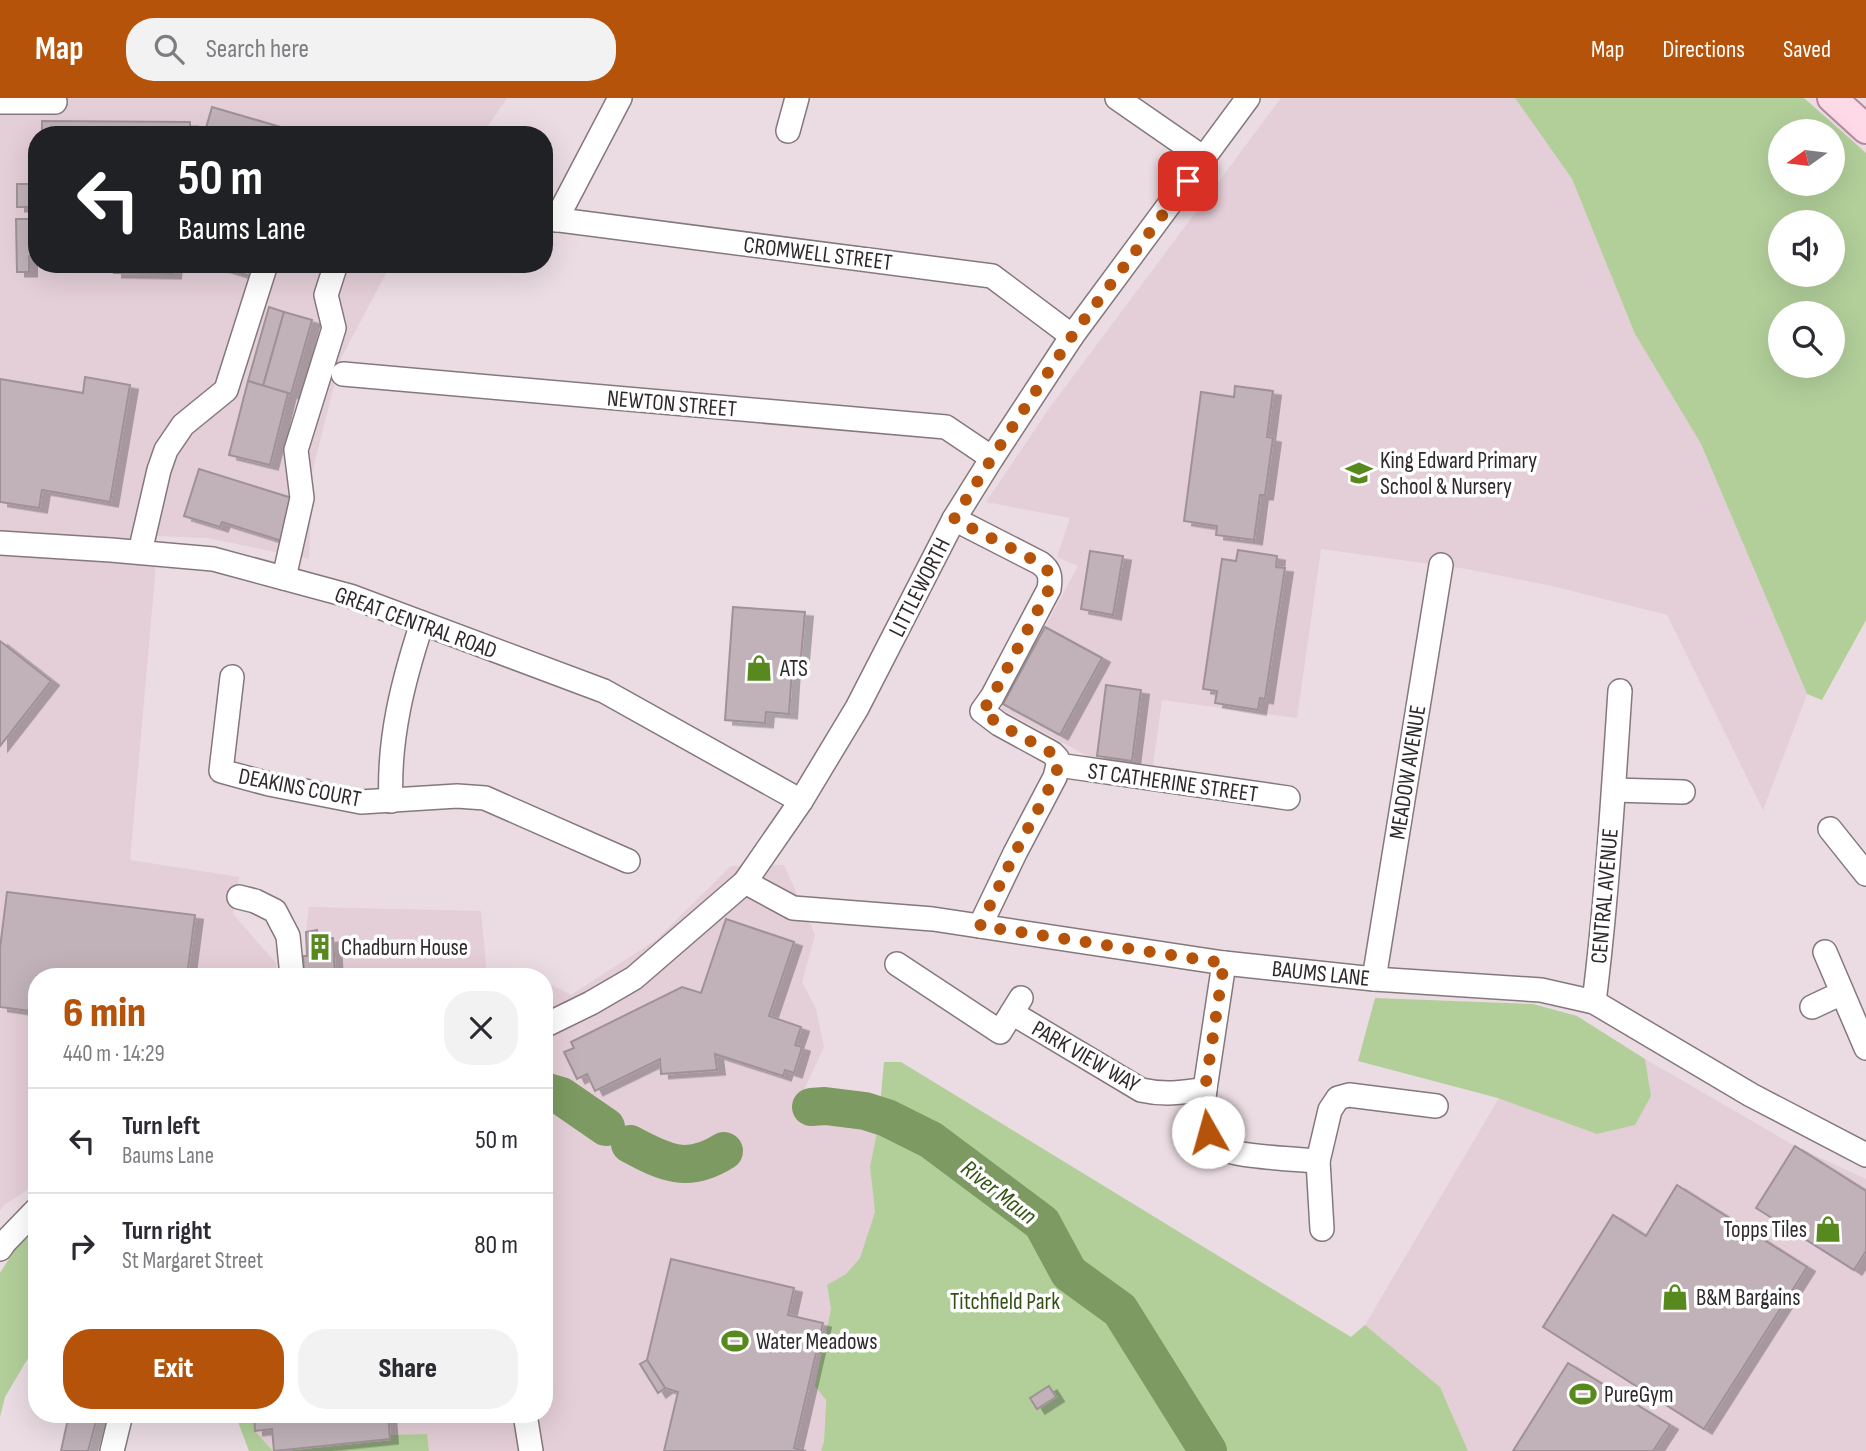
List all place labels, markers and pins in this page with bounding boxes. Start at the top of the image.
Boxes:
pin [1158,151,1218,211]
place label: King Edward Primary School & Nursery [1380,447,1537,501]
school or university icon: King Edward Primary School & Nursery [1344,458,1374,488]
shop icon: ATS [744,653,774,683]
place label: ATS [779,655,808,683]
building icon: Chadburn House [305,932,335,962]
place label: Chadburn House [341,934,468,962]
shop icon: Topps Tiles [1813,1214,1843,1244]
place label: Topps Tiles [1723,1216,1807,1244]
shop icon: B&M Bargains [1660,1282,1690,1312]
place label: B&M Bargains [1696,1284,1800,1312]
sports icon: Water Meadows [720,1326,750,1356]
place label: Water Meadows [756,1328,878,1356]
sports icon: PureGym [1568,1379,1598,1409]
place label: PureGym [1604,1381,1674,1409]

